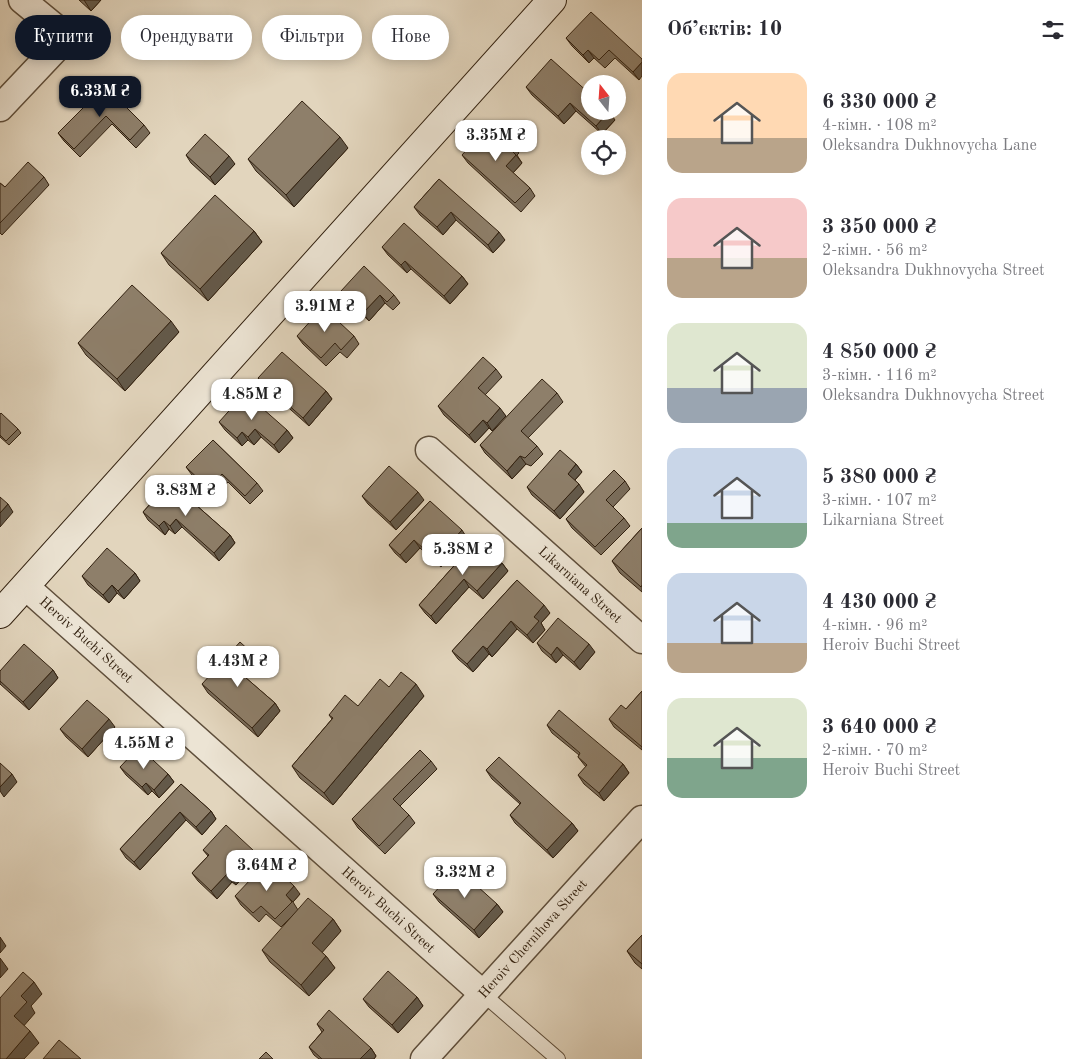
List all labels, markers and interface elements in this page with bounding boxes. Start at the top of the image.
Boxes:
chip: Купити [15,15,111,60]
chip: Орендувати [121,15,252,60]
chip: Фільтри [262,15,362,60]
chip: Нове [372,15,449,60]
icon: filters [1039,16,1067,44]
text: Об’єктів: 10 [667,19,782,40]
north arrow [581,75,626,120]
map controls [581,75,626,175]
pin: 6.33M ₴ [54,76,146,118]
text: 6.33M ₴ [70,84,130,100]
text: 6 330 000 ₴ [822,92,936,113]
icon: home [707,93,767,153]
text: 4-кімн. · 108 m² [822,118,937,134]
pin: 3.35M ₴ [450,120,542,162]
text: 3.35M ₴ [466,128,526,144]
button: locate [581,130,626,175]
text: Oleksandra Dukhnovycha Lane [822,138,1037,154]
text: 3 350 000 ₴ [822,217,936,238]
icon: home [707,218,767,278]
text: 2-кімн. · 56 m² [822,243,927,259]
text: Oleksandra Dukhnovycha Street [822,263,1045,279]
pin: 3.91M ₴ [279,290,371,333]
text: 3.91M ₴ [295,299,355,315]
text: 4 850 000 ₴ [822,342,936,363]
icon: home [707,343,767,403]
text: 3-кімн. · 116 m² [822,368,937,384]
pin: 4.85M ₴ [206,378,298,421]
text: 4.85M ₴ [222,387,282,403]
text: Oleksandra Dukhnovycha Street [822,388,1045,404]
text: 5 380 000 ₴ [822,467,936,488]
icon: home [707,468,767,528]
pin: 3.83M ₴ [140,474,232,517]
text: 3.83M ₴ [156,483,216,499]
text: 3-кімн. · 107 m² [822,493,937,509]
text: Likarniana Street [822,513,944,529]
pin: 5.38M ₴ [417,534,509,576]
text: 5.38M ₴ [433,542,493,558]
street label: Likarniana Street [536,544,624,626]
text: 4 430 000 ₴ [822,592,936,613]
icon: home [707,593,767,653]
street label: Heroiv Buchi Street [36,594,136,686]
text: 4-кімн. · 96 m² [822,618,927,634]
text: Heroiv Buchi Street [822,638,960,654]
pin: 4.43M ₴ [192,646,284,688]
text: 4.43M ₴ [208,654,268,670]
text: 3 640 000 ₴ [822,717,936,738]
icon: home [707,718,767,778]
pin: 4.55M ₴ [98,728,190,770]
text: 4.55M ₴ [114,736,174,752]
text: 2-кімн. · 70 m² [822,743,927,759]
text: Heroiv Buchi Street [822,763,960,779]
pin: 3.64M ₴ [221,850,313,892]
pin: 3.32M ₴ [419,856,511,899]
text: 3.64M ₴ [237,858,297,874]
street label: Heroiv Buchi Street [338,864,438,956]
text: 3.32M ₴ [435,865,495,881]
street label: Heroiv Chernihova Street [476,877,590,1001]

